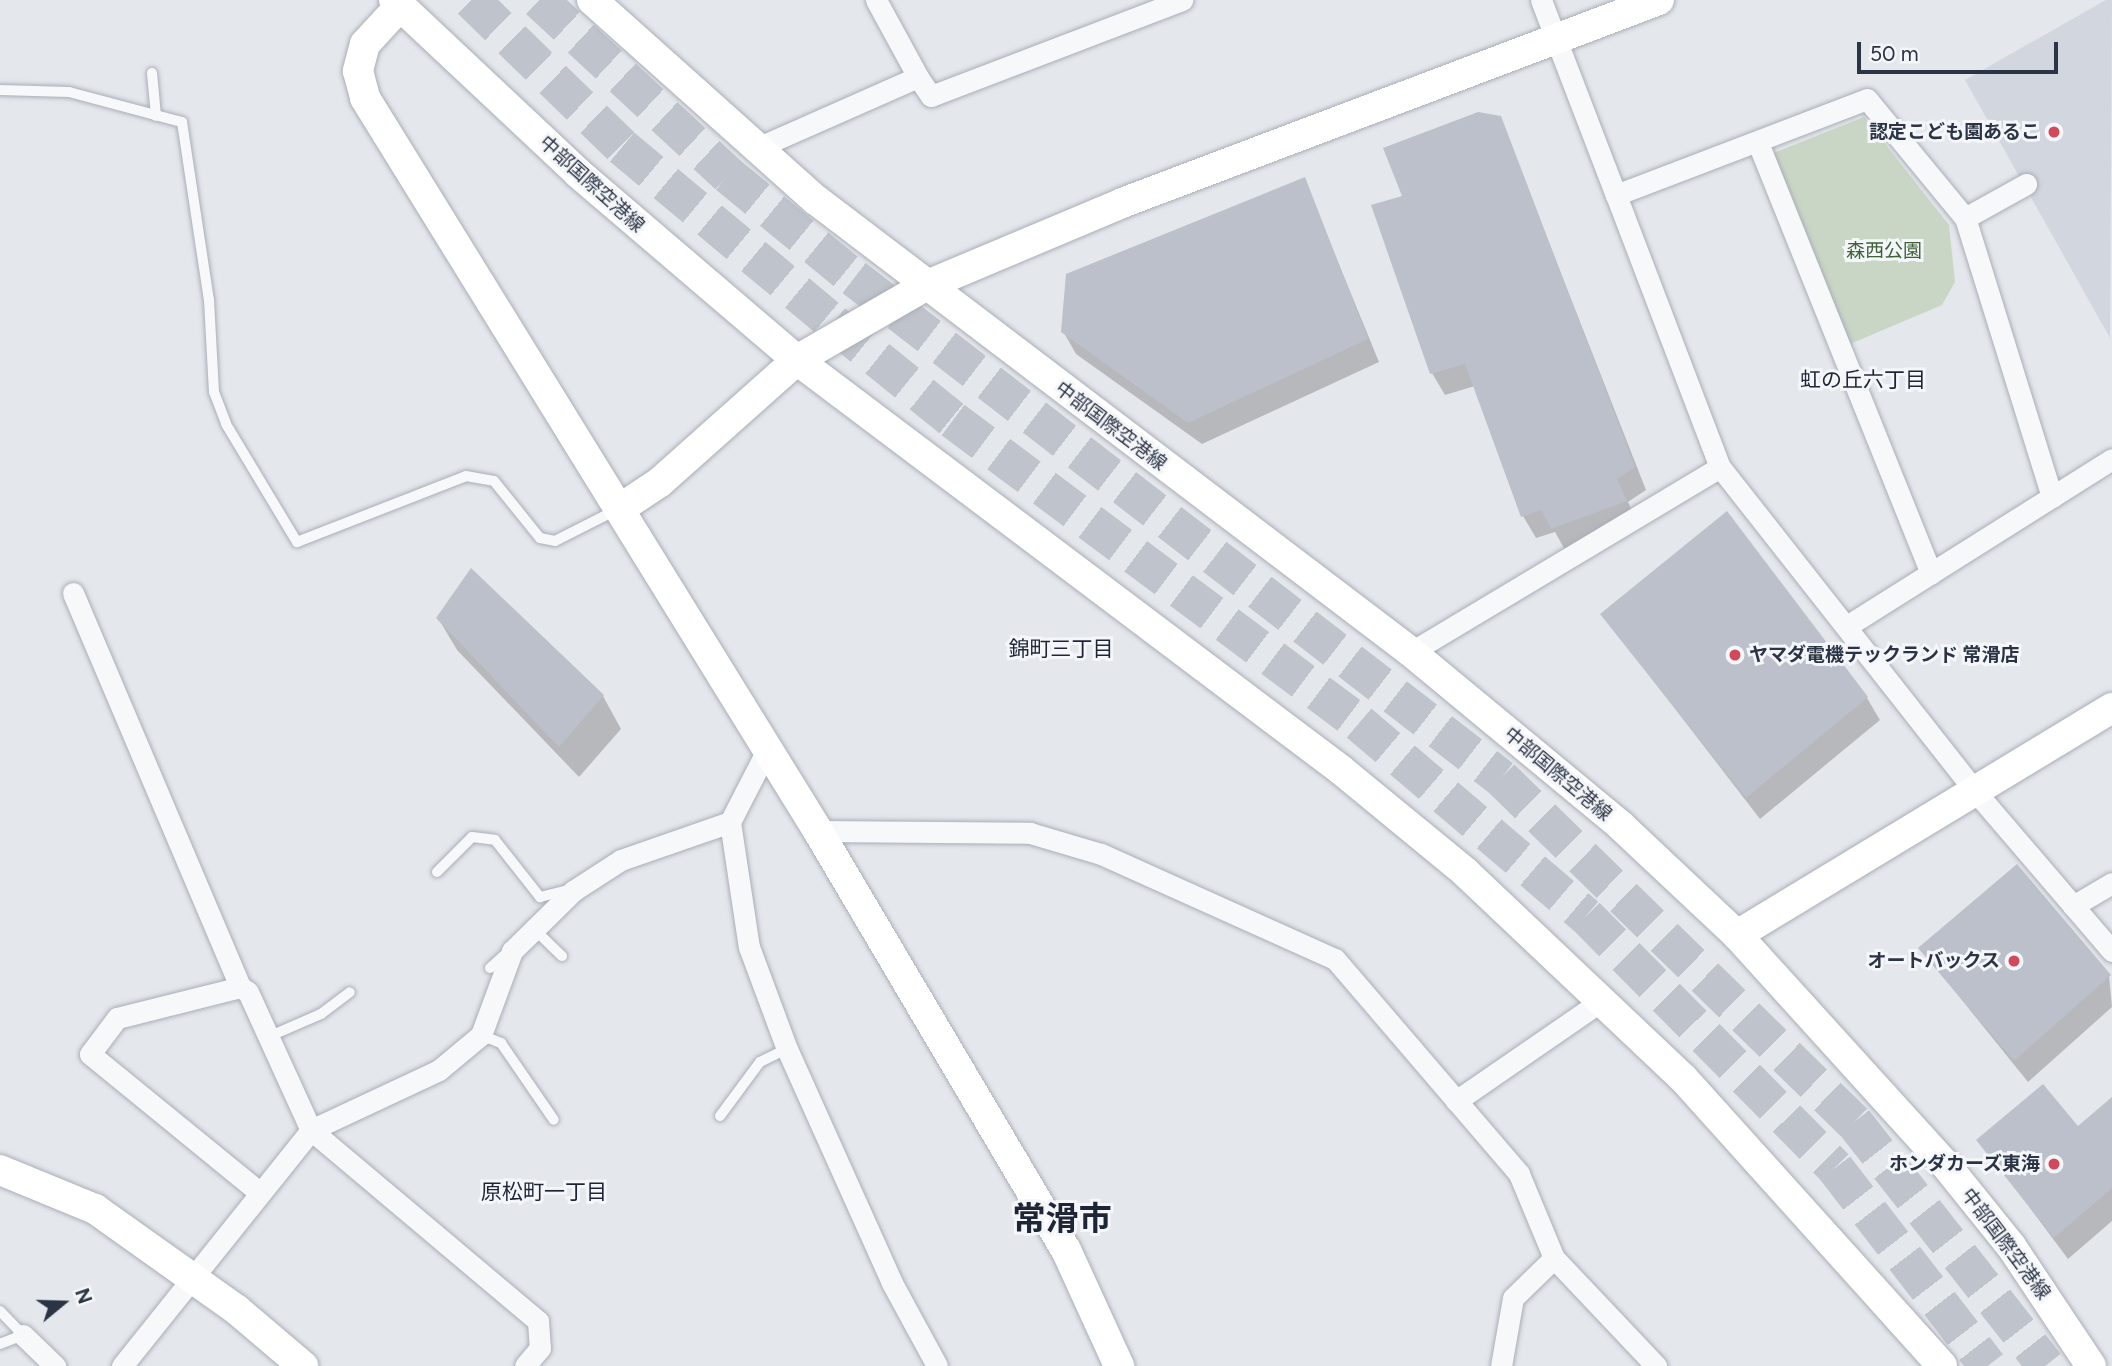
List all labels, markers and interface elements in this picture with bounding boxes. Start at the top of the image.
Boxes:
scale bar [1860,28,2061,72]
text: 50 m [1870,41,1919,66]
place label: 認定こども園あるこ [1869,121,2040,143]
marker: 認定こども園あるこ [2046,124,2062,140]
street label: 中部国際空港線 [535,131,649,237]
park label: 森西公園 [1846,240,1922,262]
district label: 虹の丘六丁目 [1800,367,1926,393]
street label: 中部国際空港線 [1051,377,1171,475]
district label: 錦町三丁目 [1009,636,1113,662]
place label: ヤマダ電機テックランド 常滑店 [1749,644,2020,666]
marker: ヤマダ電機テックランド 常滑店 [1727,647,1743,663]
street label: 中部国際空港線 [1500,723,1616,825]
place label: オートバックス [1867,950,2000,972]
marker: オートバックス [2006,953,2022,969]
place label: ホンダカーズ東海 [1888,1153,2040,1175]
marker: ホンダカーズ東海 [2046,1156,2062,1172]
district label: 原松町一丁目 [481,1179,607,1205]
street label: 中部国際空港線 [1957,1184,2055,1304]
district label: 常滑市 [1013,1199,1111,1239]
north arrow [28,1268,98,1338]
text: N [70,1285,97,1307]

